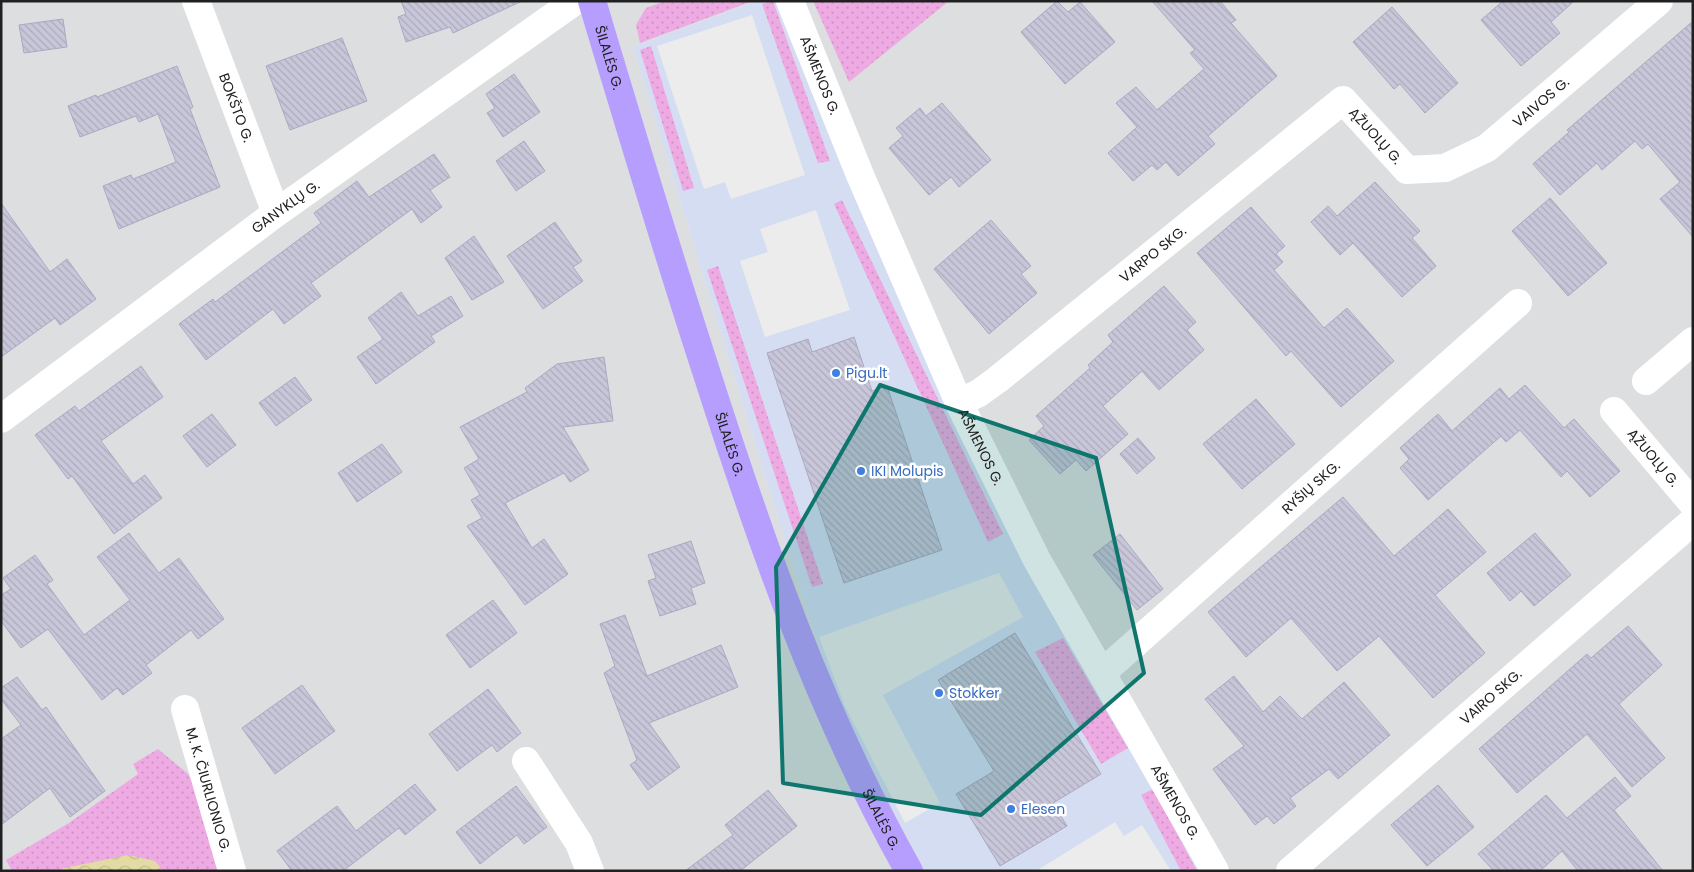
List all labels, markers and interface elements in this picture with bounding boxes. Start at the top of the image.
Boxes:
street label: ŠILALĖS G. [590,23,628,92]
street label: AŠMENOS G. [795,33,845,118]
street label: BOKŠTO G. [214,70,258,145]
street label: VAIVOS G. [1508,72,1574,132]
street label: ĄŽUOLŲ G. [1344,103,1407,169]
street label: GANYKLŲ G. [247,175,324,238]
street label: VARPO SKG. [1115,221,1191,287]
place label: Pigu.lt [846,363,887,383]
marker: Pigu.lt [830,367,842,379]
street label: AŠMENOS G. [953,405,1008,489]
street label: ŠILALĖS G. [710,410,750,479]
street label: ĄŽUOLŲ G. [1623,424,1684,491]
street label: RYŠIŲ SKG. [1277,456,1344,519]
place label: IKI Molupis [871,461,944,481]
marker: IKI Molupis [855,465,867,477]
street label: VAIRO SKG. [1456,664,1526,729]
place label: Stokker [949,683,1000,703]
marker: Stokker [933,687,945,699]
street label: M. K. ČIURLIONIO G. [181,725,236,854]
street label: AŠMENOS G. [1146,761,1205,843]
street label: ŠILALĖS G. [857,785,905,853]
place label: Elesen [1021,799,1065,819]
marker: Elesen [1005,803,1017,815]

